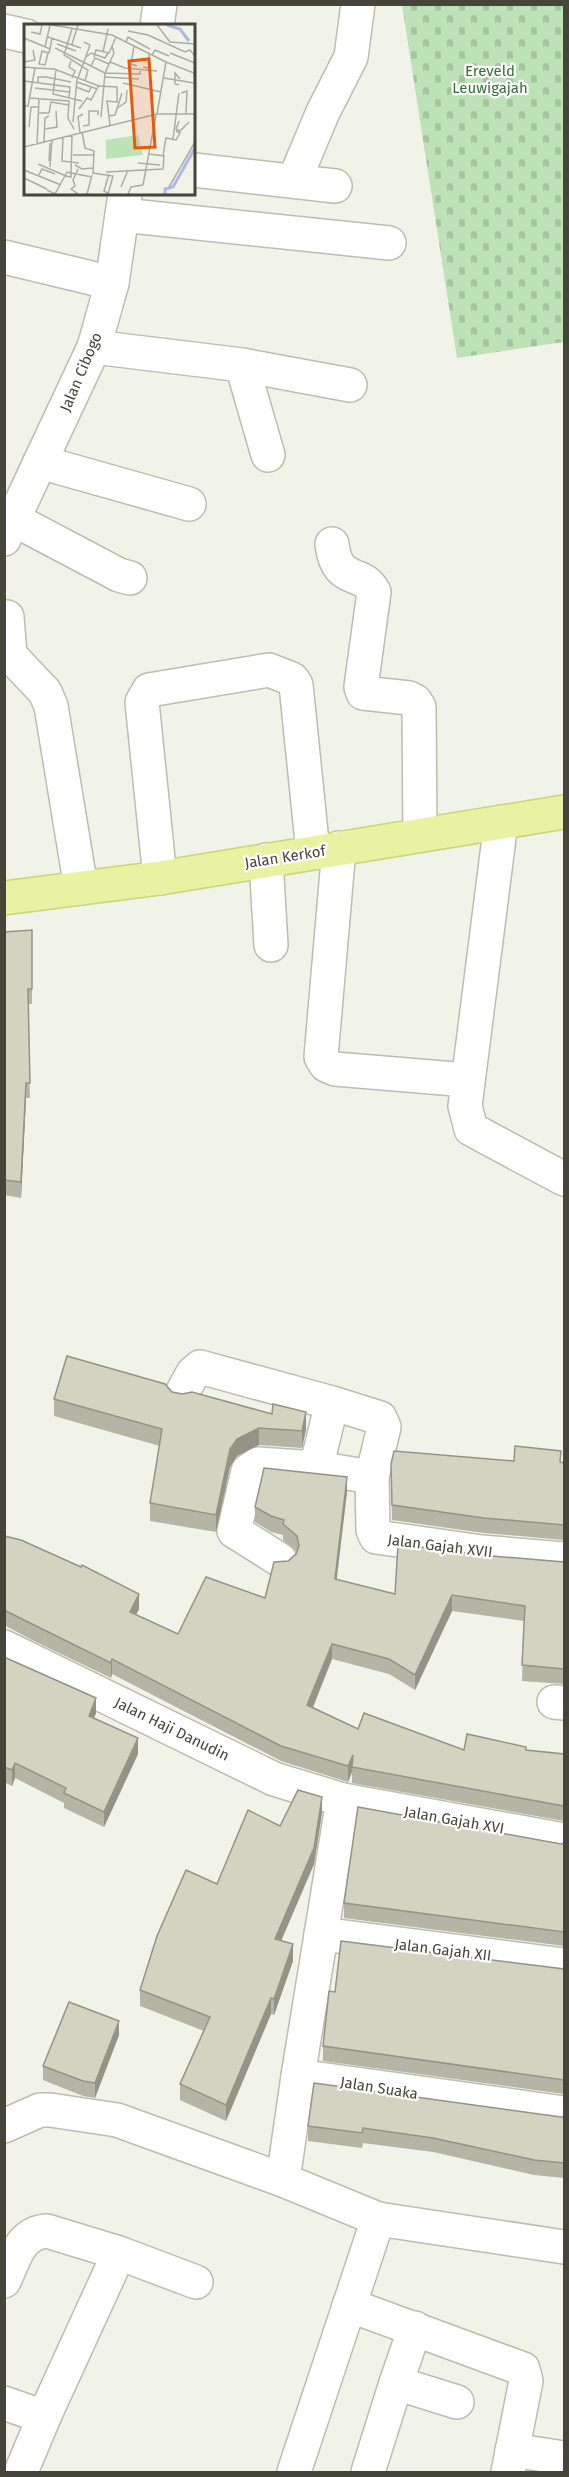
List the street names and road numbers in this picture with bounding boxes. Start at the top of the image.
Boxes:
street label: Jalan Cibogo [56,330,106,414]
street label: Jalan Kerkof [243,842,328,872]
street label: Jalan Gajah XVII [386,1531,494,1561]
street label: Jalan Haji Danudin [112,1693,232,1765]
street label: Jalan Gajah XVI [403,1802,505,1838]
street label: Jalan Gajah XII [394,1935,492,1965]
street label: Jalan Suaka [339,2073,419,2103]

